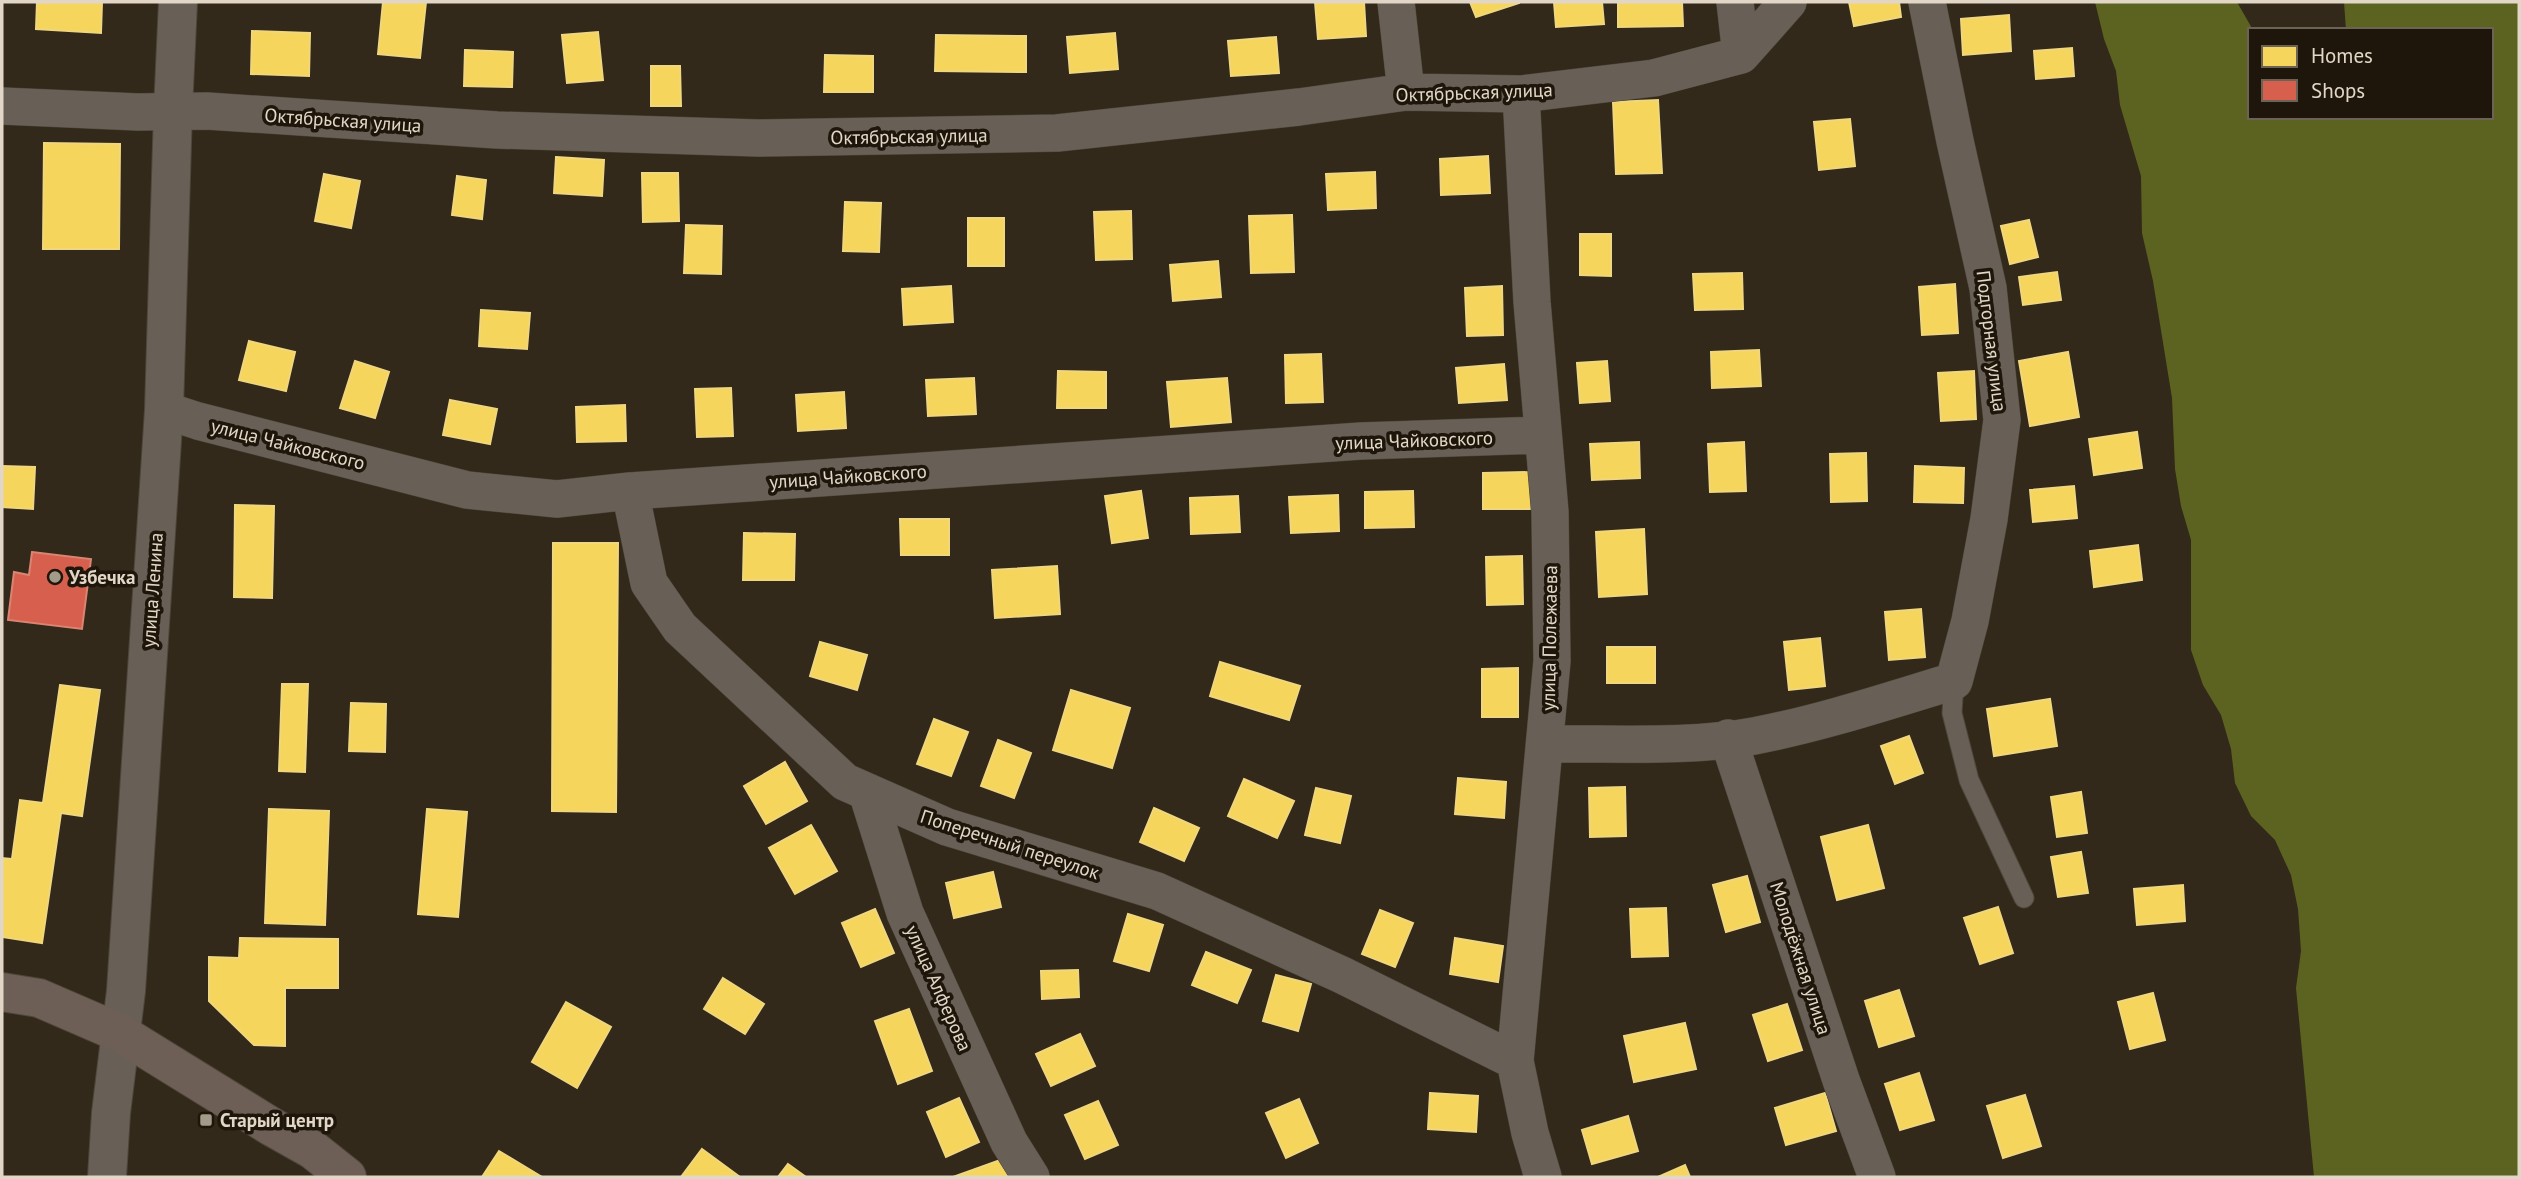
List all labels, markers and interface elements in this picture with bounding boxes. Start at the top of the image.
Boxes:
legend [2248,28,2493,119]
text: Homes [2311,42,2373,69]
street label: Октябрьская улица [1395,77,1553,107]
text: Shops [2311,77,2365,104]
street label: Октябрьская улица [264,103,422,137]
street label: Октябрьская улица [830,123,988,149]
street label: Подгорная улица [1971,269,2013,413]
street label: улица Чайковского [209,413,367,475]
street label: улица Чайковского [1335,425,1493,455]
street label: улица Чайковского [768,459,928,493]
street label: улица Ленина [136,532,168,648]
place label: Узбечка [68,565,135,589]
street label: улица Полежаева [1536,565,1562,711]
marker: Узбечка [47,569,63,585]
street label: Поперечный переулок [917,804,1103,884]
street label: Молодёжная улица [1765,879,1837,1037]
street label: улица Алферова [901,921,977,1055]
place label: Старый центр [220,1108,334,1132]
marker: Старый центр [198,1112,214,1128]

